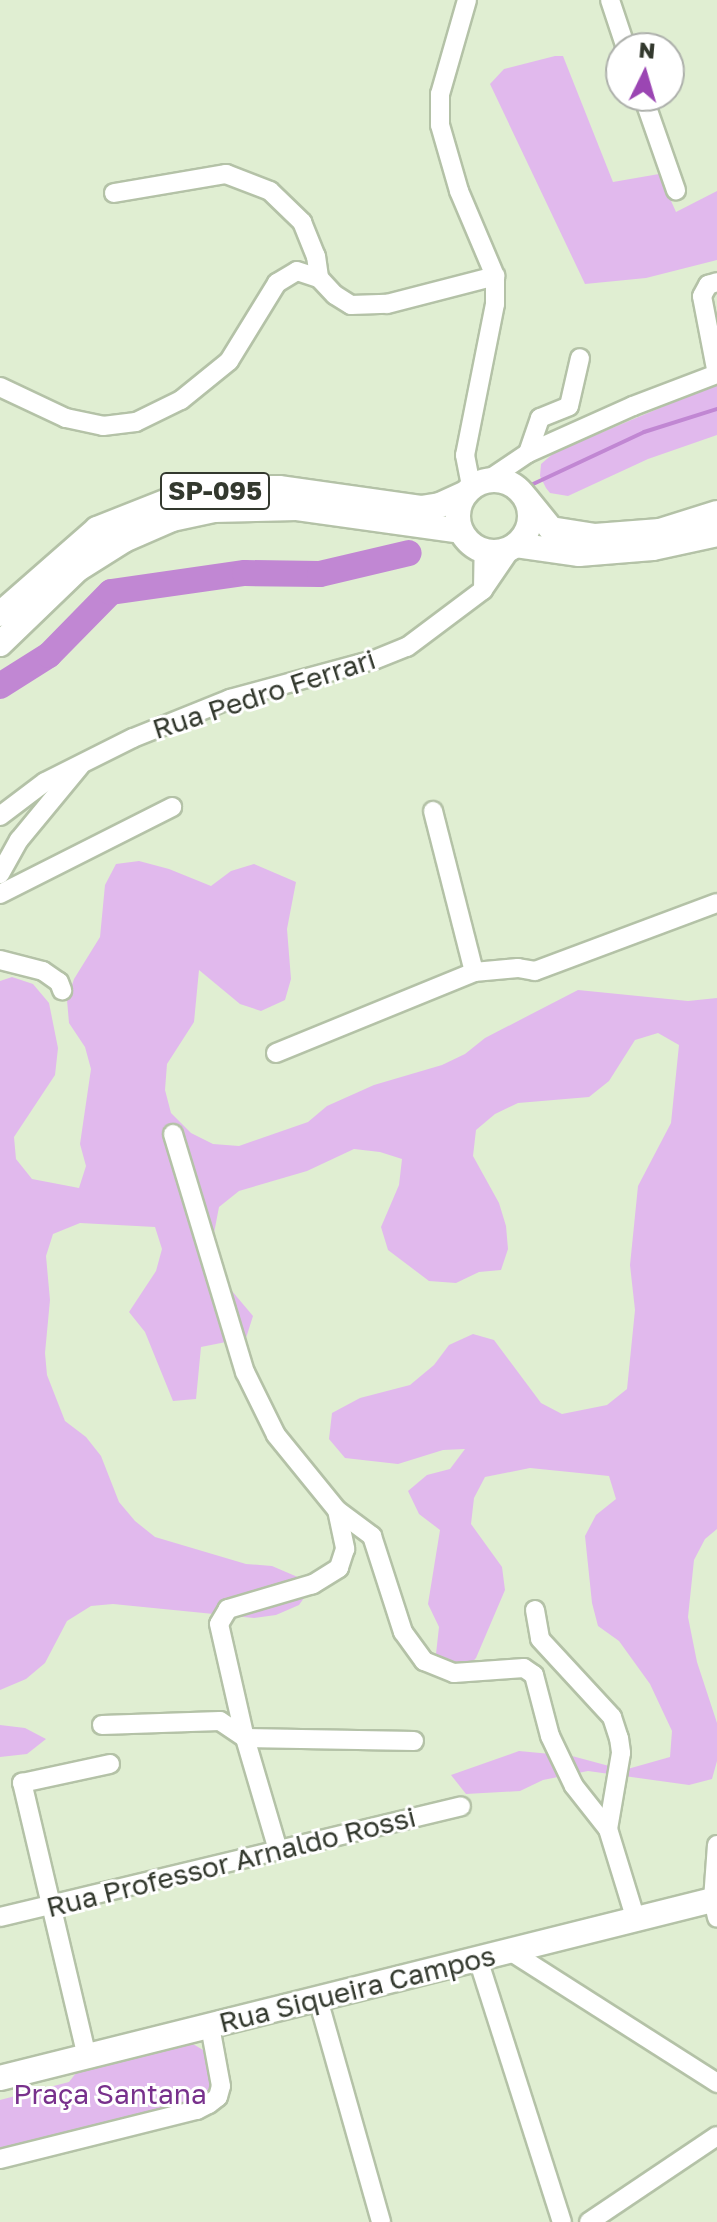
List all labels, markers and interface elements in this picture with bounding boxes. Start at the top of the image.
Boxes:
north arrow [605,32,685,112]
text: N [637,35,656,64]
road number: SP-095 [159,469,271,513]
street label: Rua Pedro Ferrari [148,642,380,746]
street label: Rua Professor Arnaldo Rossi [43,1800,419,1924]
street label: Rua Siqueira Campos [215,1938,499,2040]
park label: Praça Santana [13,2077,207,2111]

